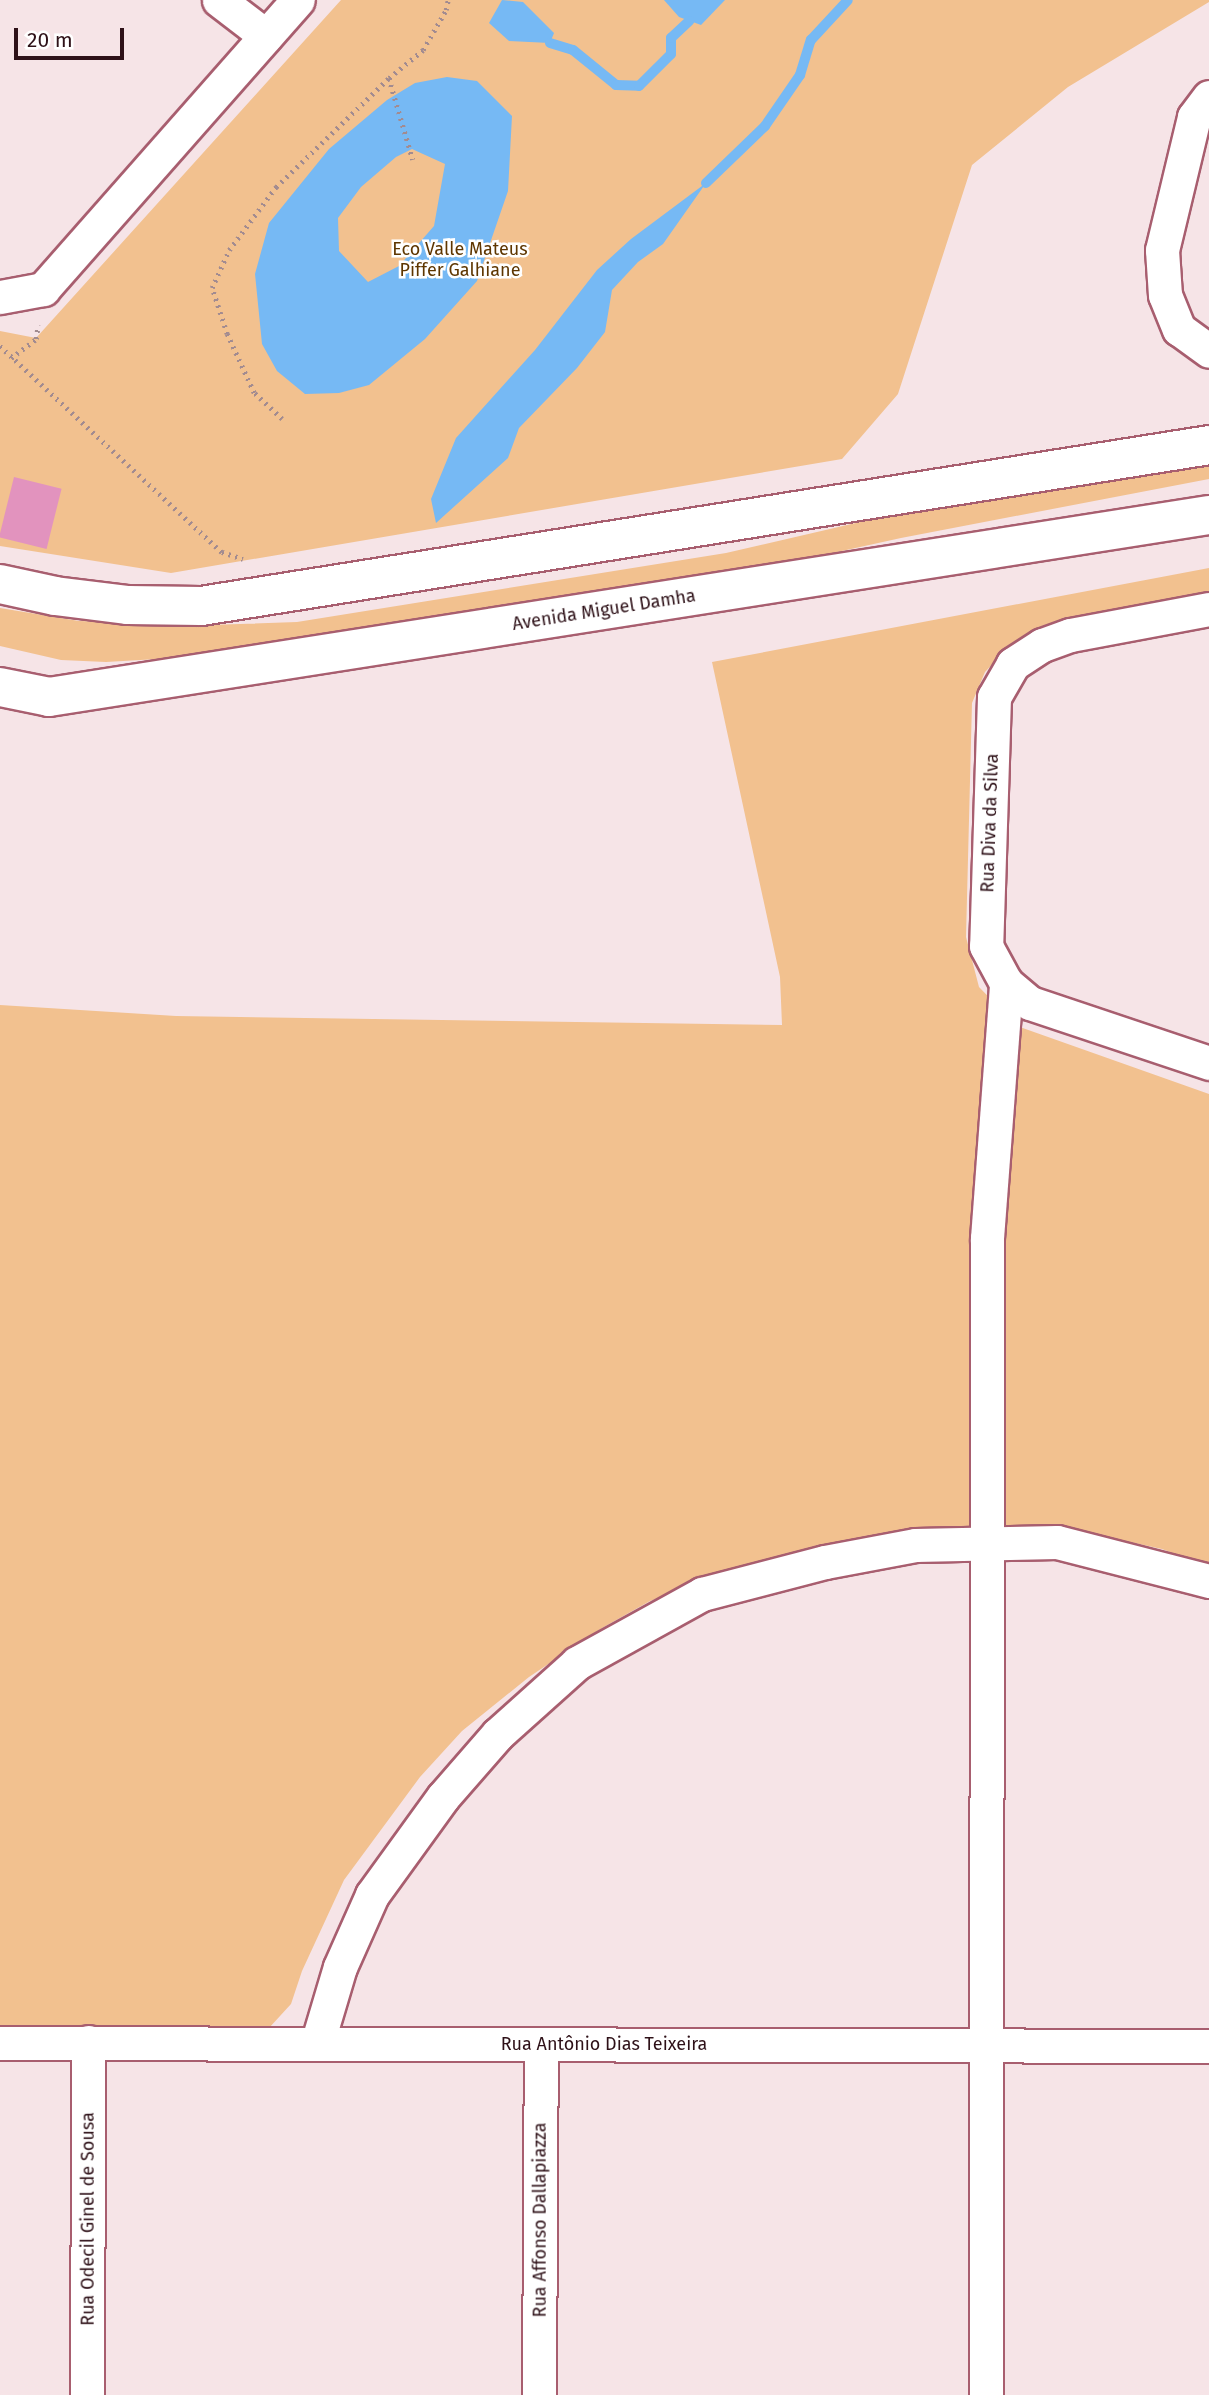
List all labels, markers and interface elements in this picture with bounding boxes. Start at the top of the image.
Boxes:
scale bar [18,14,128,58]
text: 20 m [27,27,73,53]
park label: Eco Valle Mateus Piffer Galhiane [392,239,528,282]
street label: Avenida Miguel Damha [511,585,697,635]
street label: Rua Diva da Silva [977,753,1003,893]
street label: Rua Antônio Dias Teixeira [501,2033,707,2055]
street label: Rua Odecil Ginel de Sousa [77,2112,99,2326]
street label: Rua Affonso Dallapiazza [529,2123,551,2317]

